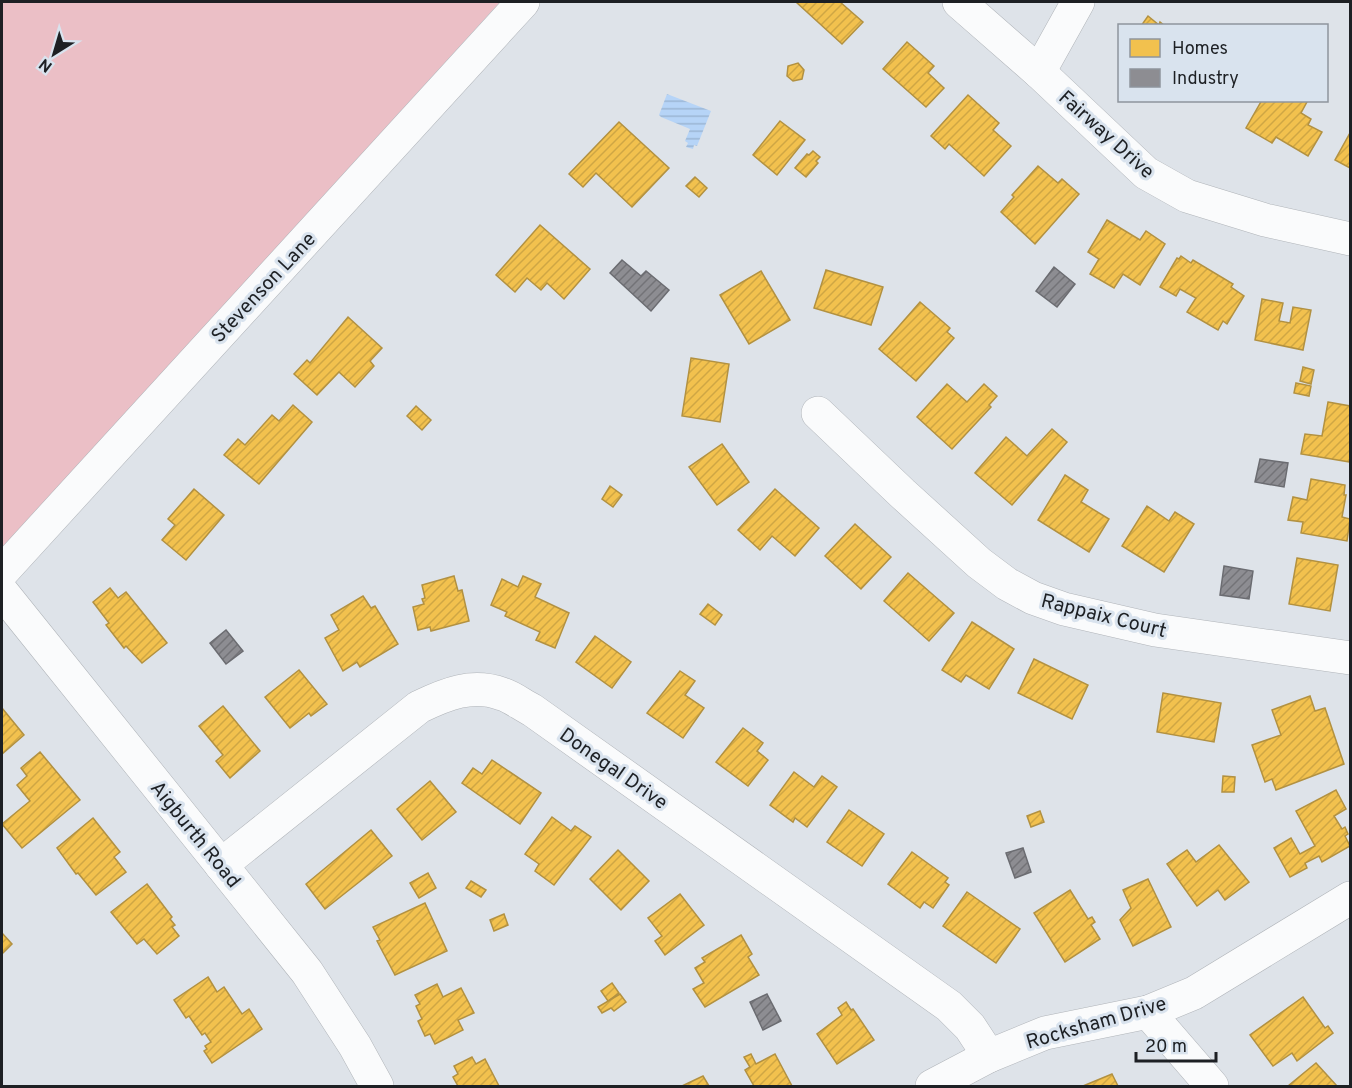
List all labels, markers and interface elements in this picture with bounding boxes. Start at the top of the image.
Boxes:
north arrow [24,24,84,84]
legend [1118,24,1328,102]
text: Homes [1172,38,1228,61]
text: N [36,53,57,76]
text: Industry [1172,68,1239,91]
street label: Fairway Drive [1052,86,1159,185]
street label: Stevenson Lane [206,227,323,349]
street label: Rappaix Court [1038,589,1169,645]
street label: Donegal Drive [554,723,672,817]
street label: Aigburth Road [143,777,245,894]
street label: Rocksham Drive [1023,991,1170,1056]
scale bar [1136,1025,1216,1063]
text: 20 m [1145,1036,1187,1059]

